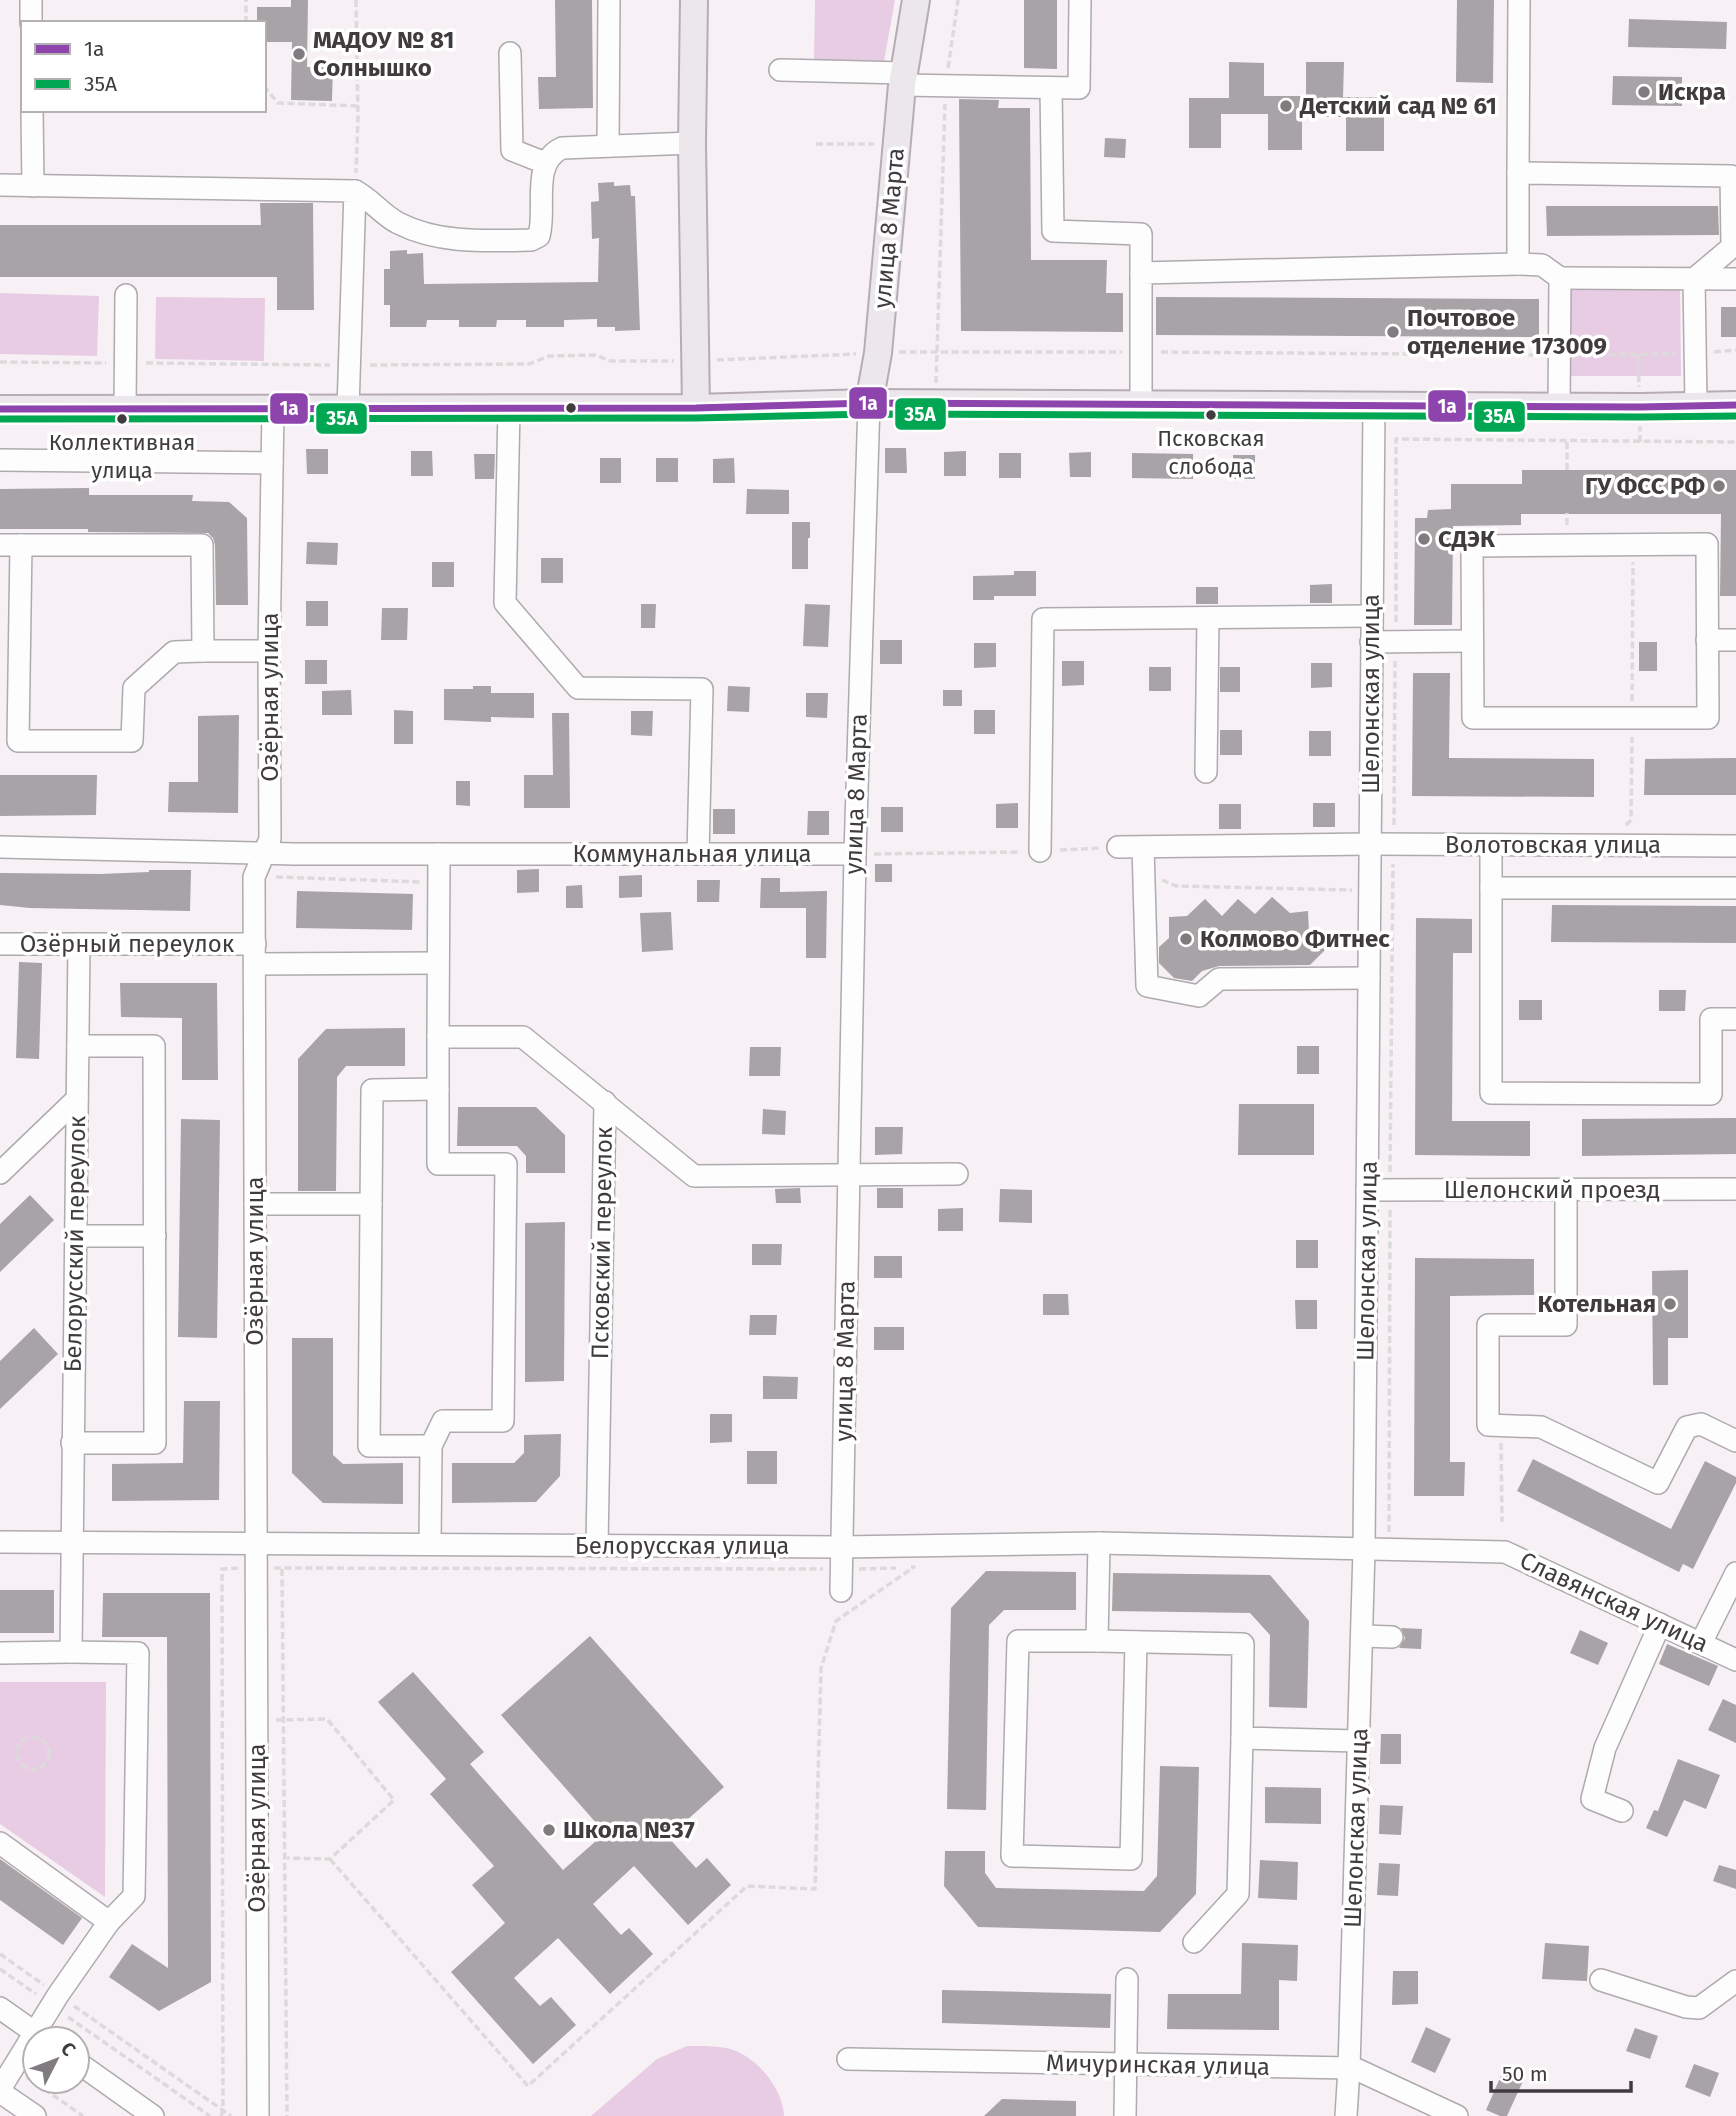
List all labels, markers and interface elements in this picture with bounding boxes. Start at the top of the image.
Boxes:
legend [21,21,266,112]
place label: МАДОУ № 81 Солнышко [313,26,454,82]
text: 1a [84,36,105,62]
marker: МАДОУ № 81 Солнышко [291,46,307,62]
text: 35А [84,71,117,97]
place label: Искра [1658,78,1726,106]
marker: Искра [1636,84,1652,100]
place label: Детский сад № 61 [1299,92,1497,120]
marker: Детский сад № 61 [1278,98,1294,114]
street label: улица 8 Марта [868,147,910,309]
place label: Почтовое отделение 173009 [1407,304,1607,360]
marker: Почтовое отделение 173009 [1385,324,1401,340]
line badge: 1a [848,386,888,420]
line badge: 1a [1427,389,1467,423]
line badge: 1a [269,392,309,425]
text: 1a [858,392,878,415]
text: 1a [1437,395,1457,418]
text: 1a [279,397,299,420]
line badge: 35А [894,397,947,431]
line badge: 35А [1473,400,1526,433]
unlabelled marker [564,401,578,415]
line badge: 35А [315,402,368,435]
text: 35А [903,403,936,426]
text: 35А [1482,405,1515,428]
text: 35А [325,407,358,430]
marker: Псковская слобода [1204,408,1218,422]
marker: Коллективная улица [115,412,129,426]
place label: Псковская слобода [1157,425,1265,480]
place label: Коллективная улица [49,429,195,484]
place label: ГУ ФСС РФ [1585,472,1705,500]
marker: ГУ ФСС РФ [1711,478,1727,494]
place label: СДЭК [1438,525,1496,553]
marker: СДЭК [1416,531,1432,547]
street label: Шелонская улица [1357,594,1385,794]
street label: Озёрная улица [256,612,284,782]
street label: улица 8 Марта [839,713,873,875]
street label: Волотовская улица [1445,831,1661,859]
street label: Коммунальная улица [573,840,811,868]
place label: Колмово Фитнес [1200,925,1390,953]
street label: Озёрный переулок [20,930,235,958]
marker: Колмово Фитнес [1178,931,1194,947]
street label: Белорусский переулок [59,1115,91,1373]
street label: Псковский переулок [586,1126,618,1360]
street label: Шелонская улица [1351,1161,1383,1361]
street label: Озёрная улица [241,1176,269,1346]
street label: Шелонский проезд [1444,1176,1660,1204]
street label: улица 8 Марта [830,1280,860,1442]
place label: Котельная [1538,1290,1656,1318]
marker: Котельная [1662,1296,1678,1312]
street label: Белорусская улица [575,1532,789,1560]
street label: Славянская улица [1515,1546,1713,1658]
street label: Шелонская улица [1339,1727,1373,1929]
street label: Озёрная улица [243,1743,271,1913]
place label: Школа №37 [563,1816,695,1844]
marker: Школа №37 [541,1822,557,1838]
north arrow [21,2025,91,2095]
text: С [56,2037,81,2061]
street label: Мичуринская улица [1046,2049,1270,2081]
scale bar [1491,2050,1631,2094]
text: 50 m [1502,2061,1548,2087]

